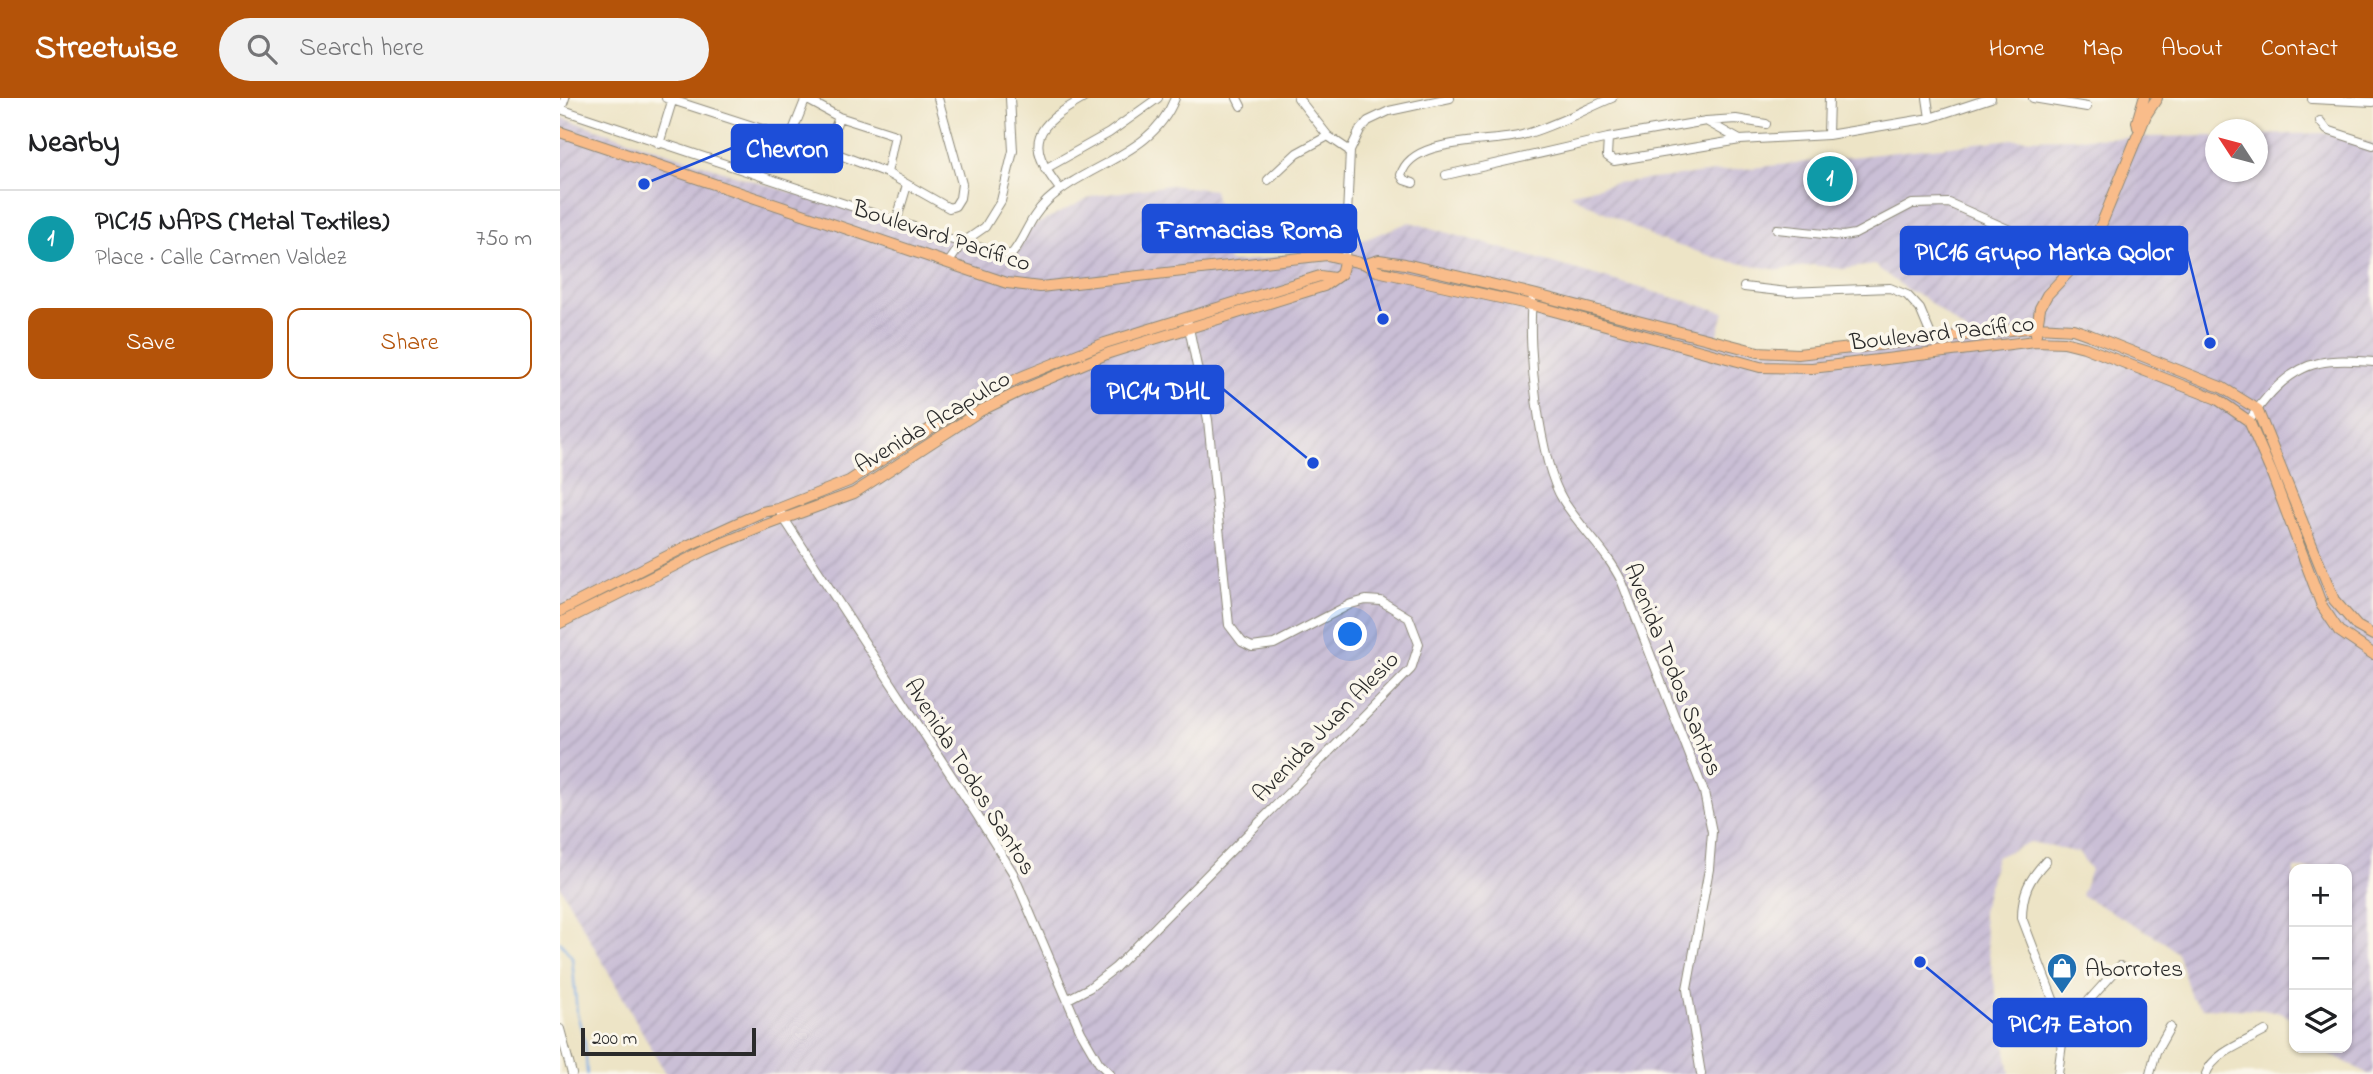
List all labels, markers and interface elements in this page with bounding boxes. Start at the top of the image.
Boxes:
search box [219,18,709,81]
text: Streetwise [35,25,177,73]
icon: search [243,30,281,68]
text: Search here [299,30,424,68]
text: Home [1989,32,2045,67]
text: Map [2083,32,2123,67]
text: About [2161,32,2223,67]
text: Contact [2261,32,2338,67]
north arrow [2205,119,2268,182]
text: Nearby [28,122,120,166]
callout: Chevron [732,125,842,172]
text: Chevron [746,132,829,170]
pin: 1 [1807,153,1853,205]
street label: Boulevard Pacífico [847,192,1035,283]
text: PIC15 NAPS (Metal Textiles) [95,204,389,242]
callout: Farmacias Roma [1143,205,1356,252]
text: Farmacias Roma [1155,213,1343,251]
text: 1 [47,223,55,256]
text: 750 m [476,223,532,256]
callout: PIC16 Grupo Marka Qolor [1901,227,2187,274]
text: PIC16 Grupo Marka Qolor [1915,235,2174,273]
text: Place · Calle Carmen Valdez [95,242,346,275]
street label: Boulevard Pacífico [1847,307,2036,362]
button: Save [28,308,273,379]
button: Share [287,308,532,379]
street label: Avenida Acapulco [849,363,1018,484]
callout: PIC14 DHL [1092,366,1223,413]
text: PIC14 DHL [1106,374,1211,412]
street label: Avenida Todos Santos [1613,558,1730,782]
your location [1333,617,1367,651]
street label: Avenida Juan Alesio [1245,644,1408,811]
street label: Avenida Todos Santos [894,672,1044,883]
map controls [2289,864,2352,1053]
button: + [2289,864,2352,927]
button: − [2289,927,2352,990]
shop icon: Aborrotes [2045,951,2079,995]
place label: Aborrotes [2085,953,2183,988]
button: layers [2289,990,2352,1053]
callout: PIC17 Eaton [1994,999,2146,1046]
text: PIC17 Eaton [2008,1007,2132,1045]
scale bar [581,1025,756,1057]
text: 200 m [592,1026,637,1053]

